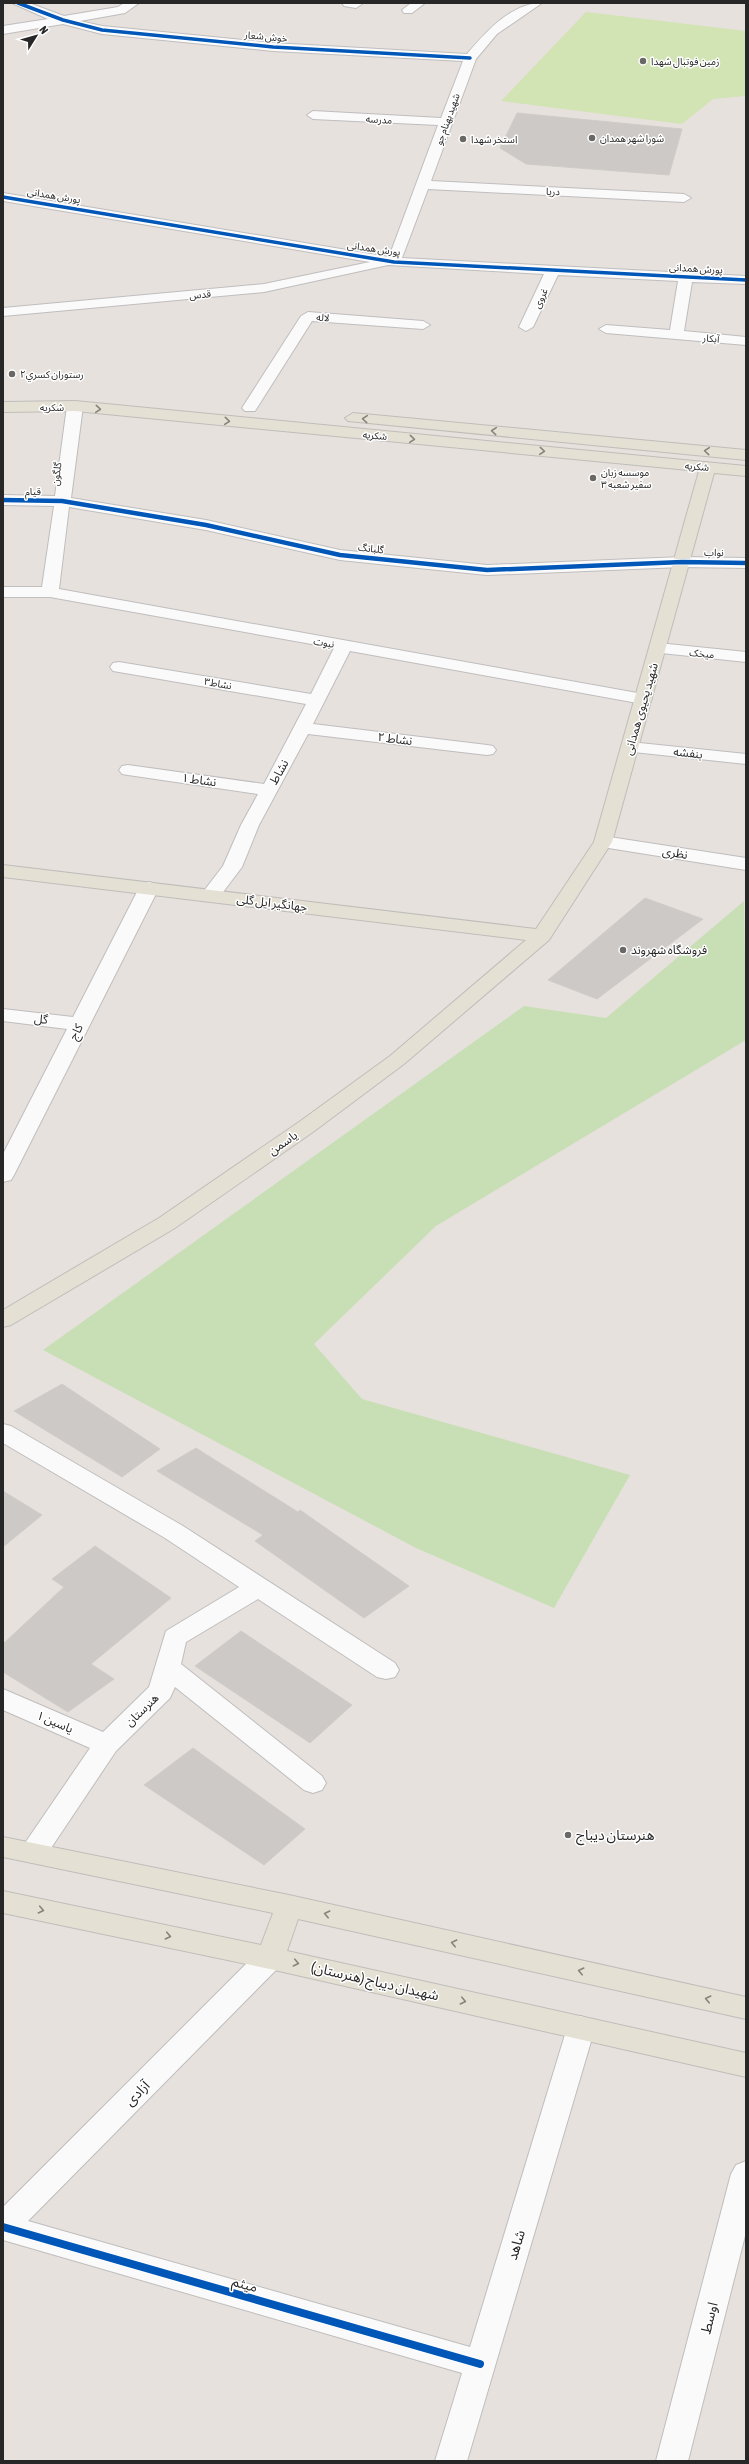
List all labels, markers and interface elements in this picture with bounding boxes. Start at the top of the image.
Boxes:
north arrow [16,16,56,56]
text: N [37,24,51,36]
street label: خوش شعار [243,29,288,45]
marker: زمین فوتبال شهدا [638,56,648,66]
place label: زمین فوتبال شهدا [651,56,720,68]
street label: شهید بهنام جو [433,92,465,148]
street label: مدرسه [365,113,393,127]
marker: شورا شهر همدان [587,133,597,143]
place label: شورا شهر همدان [600,133,664,145]
marker: استخر شهدا [458,134,468,144]
place label: استخر شهدا [471,134,517,146]
street label: پورش همدانی [26,186,81,206]
street label: دریا [546,186,560,198]
street label: پورش همدانی [346,239,401,259]
street label: پورش همدانی [669,262,723,276]
street label: غروی [531,286,551,311]
street label: قدس [189,288,212,301]
street label: لاله [316,311,330,324]
street label: آبکار [701,332,721,346]
marker: رستوران کسري٢ [7,369,17,379]
place label: رستوران کسري٢ [20,369,84,382]
street label: شکریه [40,402,64,414]
one-way arrow [95,404,101,413]
one-way arrow [362,414,368,423]
one-way arrow [224,416,230,425]
one-way arrow [491,427,497,436]
street label: شکریه [362,429,388,443]
one-way arrow [409,434,415,443]
one-way arrow [539,446,545,455]
one-way arrow [704,447,710,456]
street label: شکریه [684,460,710,474]
street label: گلگون [50,461,65,487]
place label: موسسه زبان سفیر شعبه ۳ [601,467,651,491]
marker: موسسه زبان سفیر شعبه ۳ [588,473,598,483]
street label: قیام [25,486,42,500]
street label: گلبانگ [357,542,385,555]
street label: نواب [704,547,724,559]
street label: نبوت [313,635,335,651]
street label: میخک [689,647,715,660]
street label: شهید یحیوی همدانی [621,661,661,757]
street label: نشاط۳ [203,676,233,691]
street label: نشاط ۲ [377,730,413,748]
street label: بنفشه [673,745,703,762]
street label: نشاط [266,757,292,787]
street label: نشاط ۱ [181,771,217,789]
street label: نظری [661,844,689,862]
street label: جهانگیر ایل گلی [236,892,308,914]
place label: فروشگاه شهروند [631,943,707,957]
marker: فروشگاه شهروند [618,945,628,955]
street label: گل [33,1011,50,1027]
street label: کاج [66,1021,88,1043]
street label: یاسمن [266,1128,300,1158]
street label: هنرستان [122,1691,162,1729]
street label: یاسین ۱ [35,1708,75,1736]
place label: هنرستان دیباج [576,1827,654,1846]
marker: هنرستان دیباج [563,1830,573,1840]
one-way arrow [38,1905,44,1914]
one-way arrow [324,1911,330,1919]
one-way arrow [165,1932,172,1940]
one-way arrow [451,1939,457,1947]
one-way arrow [292,1959,299,1967]
street label: شهیدان دیباج (هنرستان) [309,1959,441,2006]
one-way arrow [578,1967,585,1976]
one-way arrow [705,1996,711,2004]
one-way arrow [460,1997,467,2005]
street label: آزادی [121,2077,154,2110]
street label: شاهد [504,2228,528,2262]
street label: میثم [230,2273,260,2298]
street label: اوسط [697,2300,722,2336]

